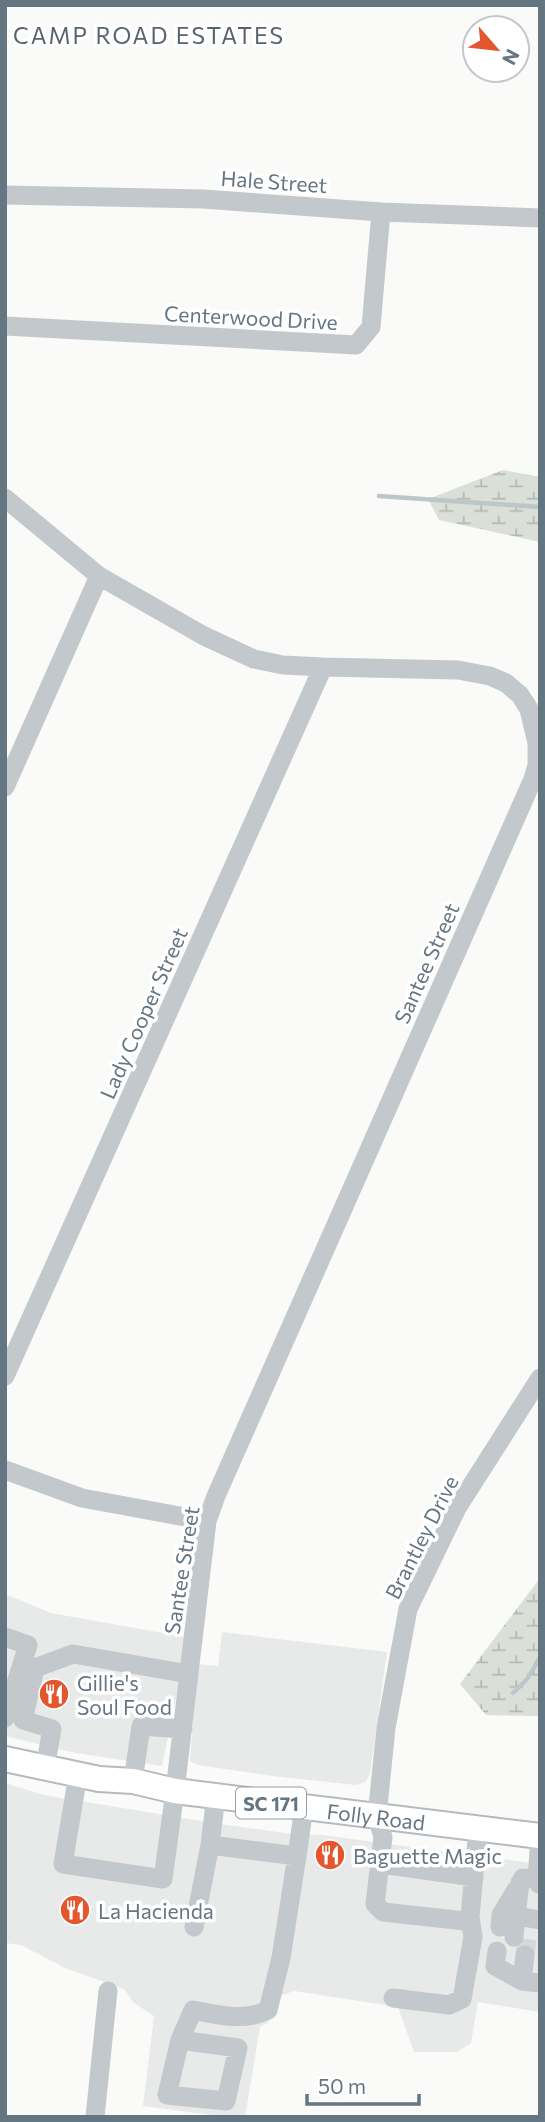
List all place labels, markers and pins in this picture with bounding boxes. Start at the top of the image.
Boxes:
place label: Gillie's Soul Food [77,1670,172,1719]
restaurant icon: Gillie's Soul Food [37,1677,71,1711]
restaurant icon: Baguette Magic [313,1838,347,1872]
place label: Baguette Magic [353,1843,502,1868]
restaurant icon: La Hacienda [58,1893,92,1927]
place label: La Hacienda [98,1898,214,1923]

